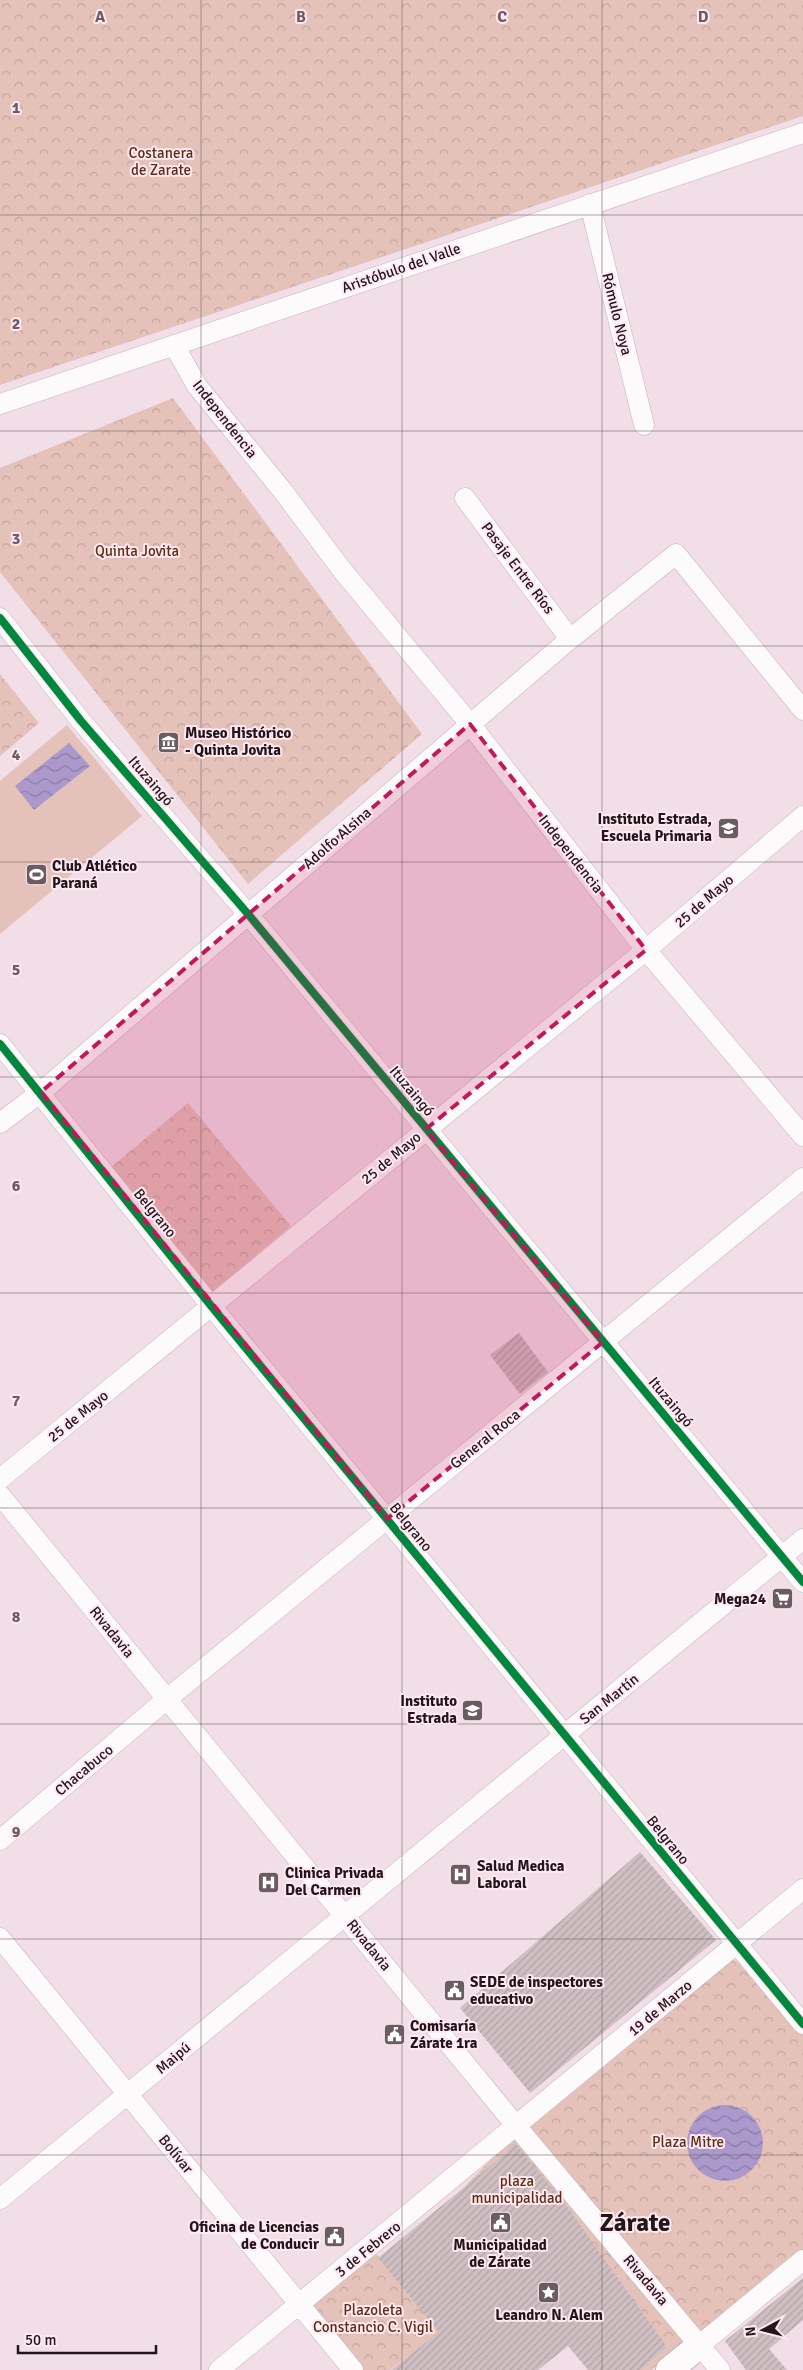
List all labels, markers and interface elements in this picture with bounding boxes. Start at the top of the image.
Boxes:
text: A [95,7,106,27]
text: B [296,7,306,27]
text: C [497,7,507,27]
text: D [698,7,709,27]
text: 1 [12,98,21,118]
park label: Costanera de Zarate [129,144,193,179]
street label: Aristóbulo del Valle [339,239,463,297]
street label: Rómulo Noya [598,271,636,357]
text: 2 [12,314,20,334]
street label: Independencia [189,376,261,462]
street label: Pasaje Entre Ríos [478,519,559,618]
text: 3 [12,529,20,549]
park label: Quinta Jovita [95,542,179,560]
place label: Museo Histórico - Quinta Jovita [185,724,291,759]
museum icon: Museo Histórico - Quinta Jovita [157,730,181,754]
text: 4 [12,745,21,765]
street label: Ituzaingó [124,752,178,810]
street label: Adolfo Alsina [299,803,375,873]
place label: Instituto Estrada, Escuela Primaria [597,810,712,845]
street label: Independencia [535,811,607,897]
school or university icon: Instituto Estrada, Escuela Primaria [716,816,740,840]
place label: Club Atlético Paraná [52,857,137,892]
sports icon: Club Atlético Paraná [24,863,48,887]
street label: 25 de Mayo [671,870,737,932]
text: 5 [12,960,20,980]
street label: Ituzaingó [386,1062,438,1120]
street label: 25 de Mayo [357,1128,425,1188]
text: 6 [12,1176,21,1196]
street label: Belgrano [130,1185,180,1241]
street label: Ituzaingó [645,1373,697,1431]
street label: 25 de Mayo [44,1386,112,1446]
text: 7 [12,1391,21,1411]
street label: General Roca [446,1405,524,1473]
street label: Belgrano [386,1499,436,1555]
supermarket icon: Mega24 [770,1587,794,1611]
place label: Mega24 [714,1590,766,1608]
street label: Rivadavia [86,1603,138,1661]
text: 8 [12,1607,21,1627]
street label: San Martín [576,1670,642,1728]
place label: Instituto Estrada [400,1692,457,1727]
school or university icon: Instituto Estrada [461,1698,485,1722]
street label: Chacabuco [51,1740,117,1799]
street label: Belgrano [643,1812,693,1868]
text: 9 [12,1822,21,1842]
place label: Salud Medica Laboral [477,1857,565,1892]
hospital icon: Salud Medica Laboral [449,1863,473,1887]
place label: Clinica Privada Del Carmen [285,1864,384,1899]
hospital icon: Clinica Privada Del Carmen [257,1870,281,1894]
street label: Rivadavia [343,1916,395,1974]
place label: SEDE de inspectores educativo [470,1973,603,2008]
street label: 19 de Marzo [624,1976,696,2040]
public building icon: SEDE de inspectores educativo [442,1979,466,2003]
place label: Comisaría Zárate 1ra [410,2017,478,2052]
public building icon: Comisaría Zárate 1ra [382,2023,406,2047]
street label: Maipú [152,2038,194,2078]
street label: Bolívar [155,2131,197,2178]
park label: Plaza Mitre [652,2133,724,2151]
park label: plaza municipalidad [471,2172,563,2207]
district label: Zárate [599,2207,671,2238]
public building icon: Municipalidad de Zárate [488,2210,512,2234]
street label: 3 de Febrero [332,2217,404,2281]
place label: Oficina de Licencias de Conducir [189,2218,319,2253]
public building icon: Oficina de Licencias de Conducir [323,2224,347,2248]
place label: Municipalidad de Zárate [453,2236,547,2271]
street label: Rivadavia [620,2251,672,2309]
place icon: Leandro N. Alem [537,2280,561,2304]
park label: Plazoleta Constancio C. Vigil [313,2301,433,2336]
north arrow [738,2305,788,2355]
place label: Leandro N. Alem [495,2306,603,2324]
scale bar [18,2322,155,2354]
text: N [742,2326,760,2337]
text: 50 m [25,2331,56,2349]

